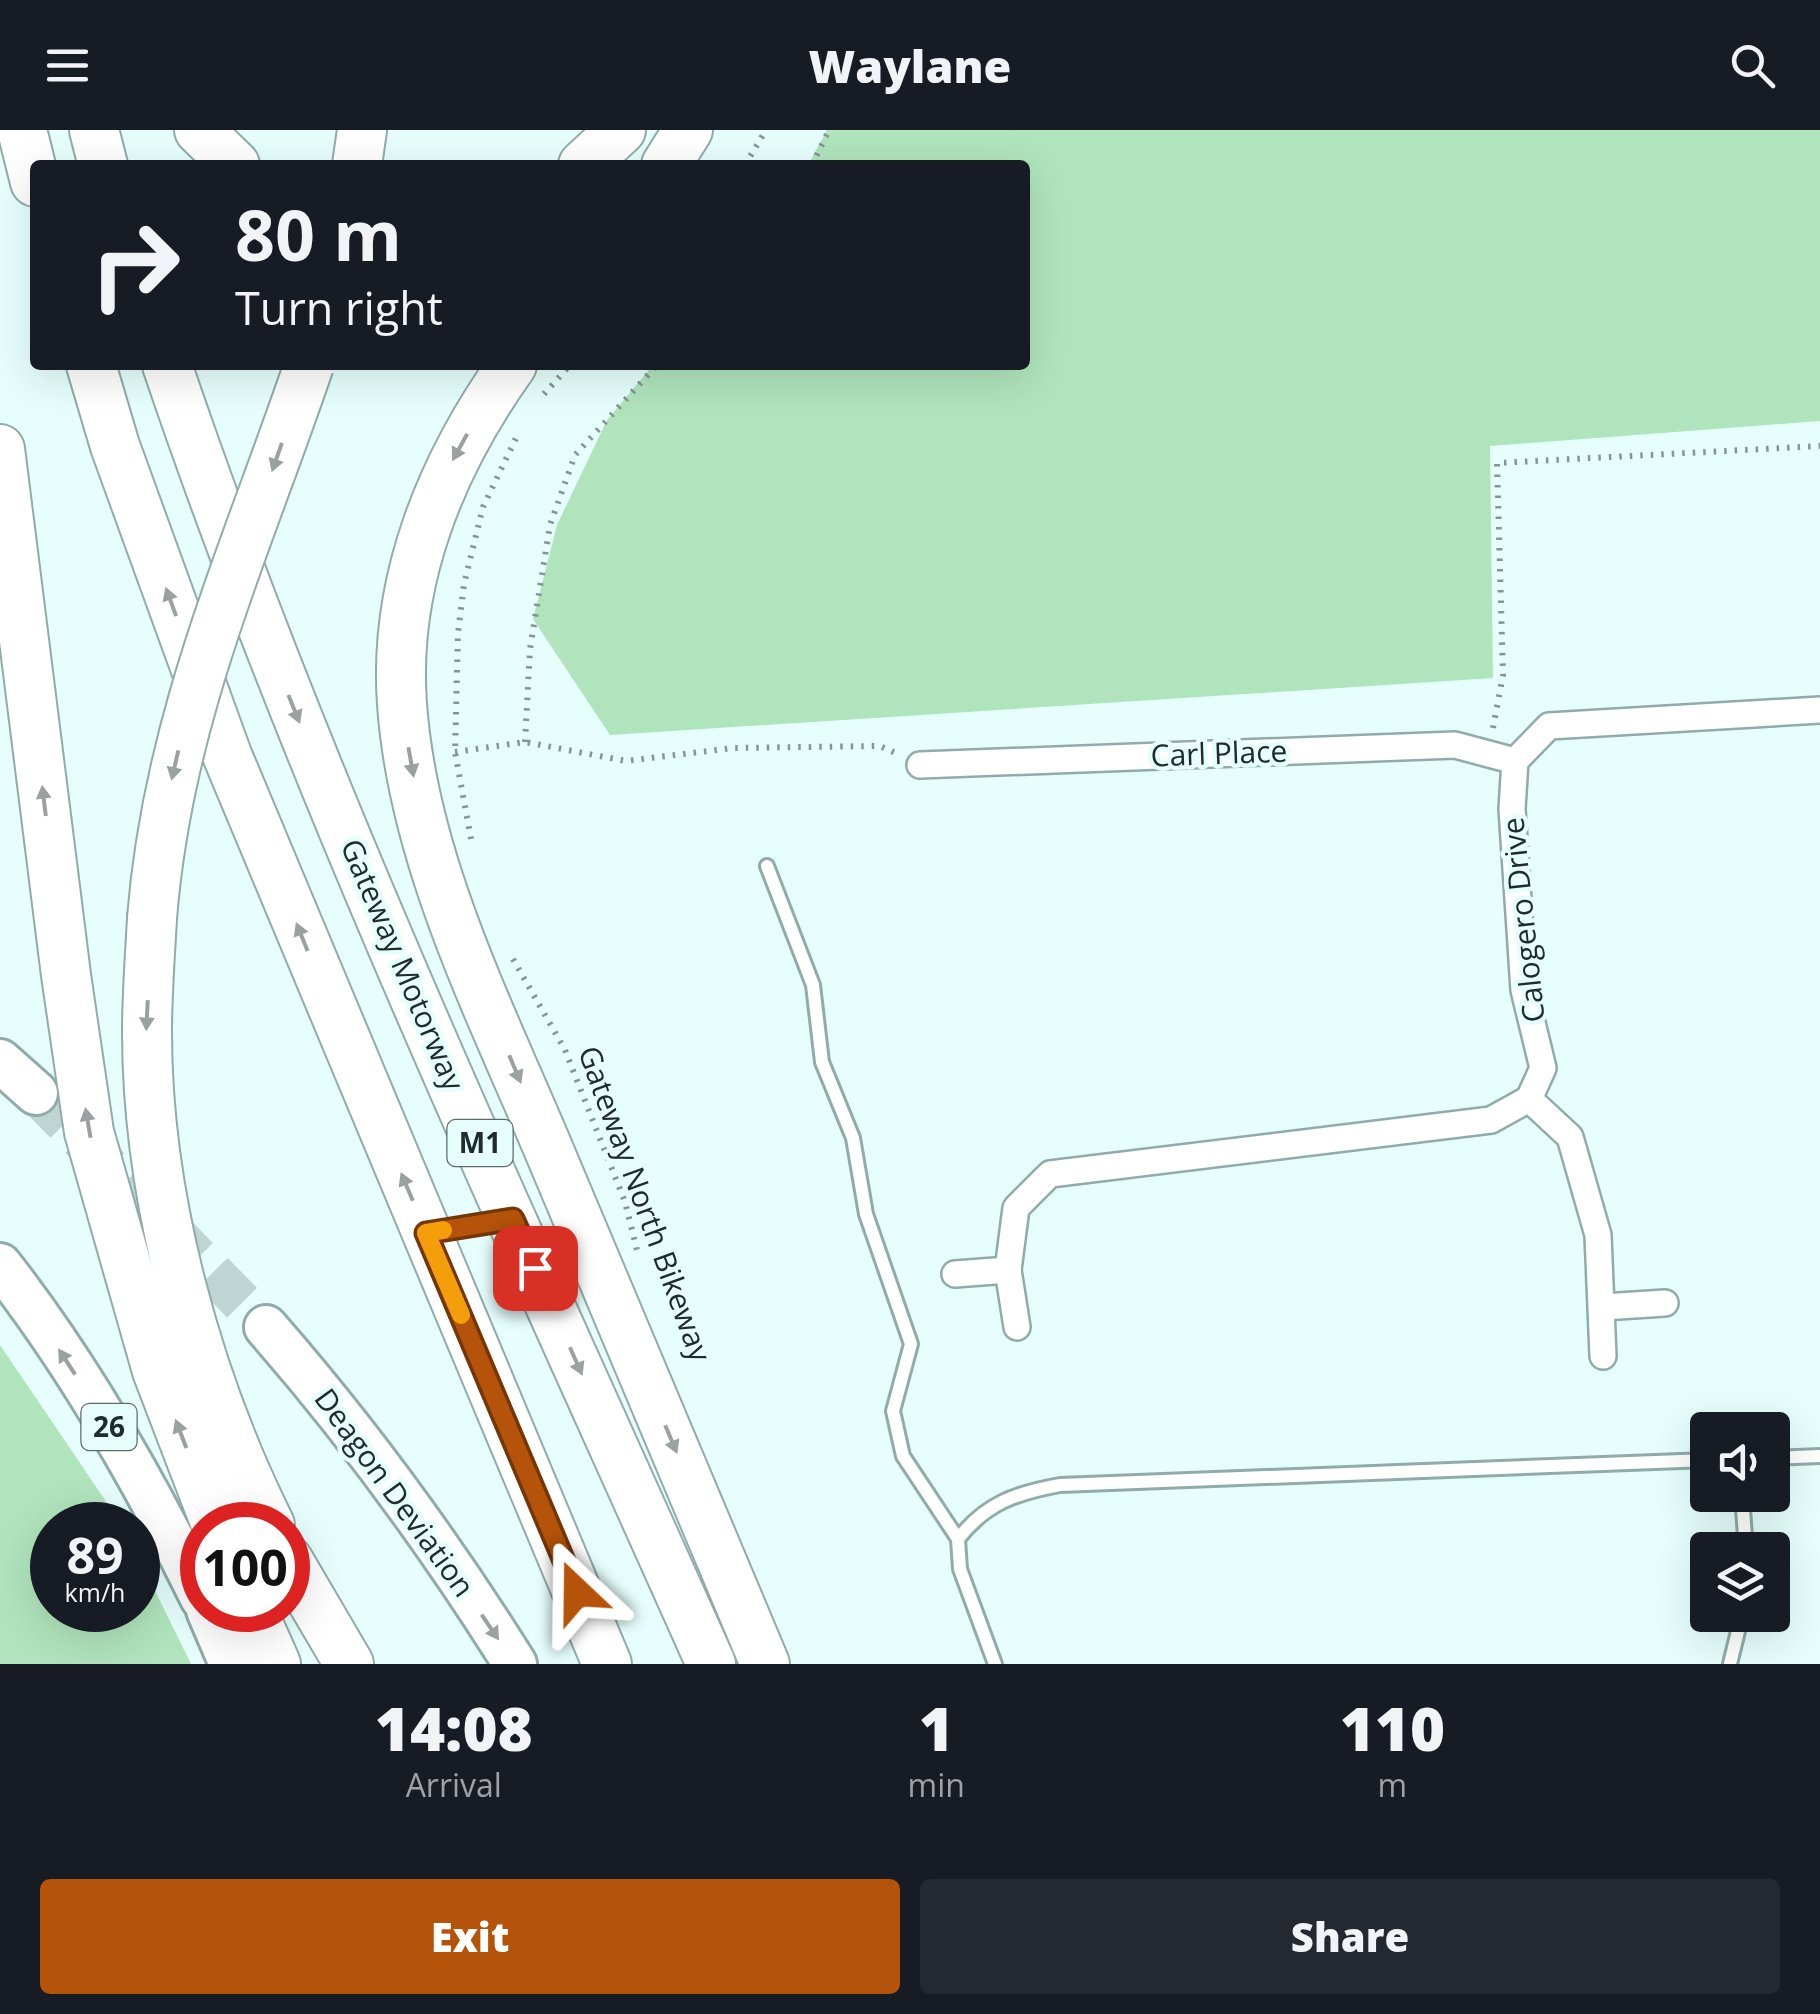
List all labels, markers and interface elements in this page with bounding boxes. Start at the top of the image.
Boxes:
text: Waylane [809,35,1011,96]
icon: menu [40,38,95,93]
icon: search [1725,38,1780,93]
text: 80 m [235,186,402,282]
icon: right [70,200,200,330]
text: Turn right [235,277,443,338]
one-way arrow [452,433,469,462]
one-way arrow [268,442,283,472]
one-way arrow [163,586,178,616]
one-way arrow [286,695,302,724]
street label: Carl Place [1150,730,1288,775]
one-way arrow [404,747,419,778]
one-way arrow [167,750,182,781]
one-way arrow [36,784,52,816]
street label: Calogero Drive [1491,816,1554,1025]
street label: Gateway Motorway [332,832,475,1097]
one-way arrow [293,922,309,952]
one-way arrow [139,1000,155,1032]
street label: Gateway North Bikeway [569,1040,722,1368]
one-way arrow [507,1054,523,1084]
one-way arrow [80,1107,95,1138]
road number: M1 [448,1120,512,1166]
one-way arrow [398,1172,414,1202]
pin [493,1226,578,1311]
icon: arrive [508,1241,563,1296]
one-way arrow [568,1346,584,1376]
one-way arrow [59,1348,77,1375]
street label: Deagon Deviation [306,1380,485,1605]
road number: 26 [82,1404,136,1450]
map controls [1690,1412,1790,1632]
button: sound [1690,1412,1790,1512]
one-way arrow [172,1419,188,1449]
one-way arrow [663,1424,679,1454]
speed limit sign: 100 [180,1502,310,1632]
text: 89 [66,1521,124,1589]
button: layers [1690,1532,1790,1632]
position arrow [525,1540,629,1644]
text: km/h [65,1575,125,1609]
one-way arrow [481,1613,499,1640]
text: 14:08 [375,1687,533,1769]
text: 1 [919,1687,954,1769]
text: 110 [1340,1687,1445,1769]
text: Arrival [406,1763,502,1806]
text: min [908,1763,965,1806]
text: m [1378,1763,1407,1806]
button: Exit [40,1879,900,1994]
button: Share [920,1879,1780,1994]

